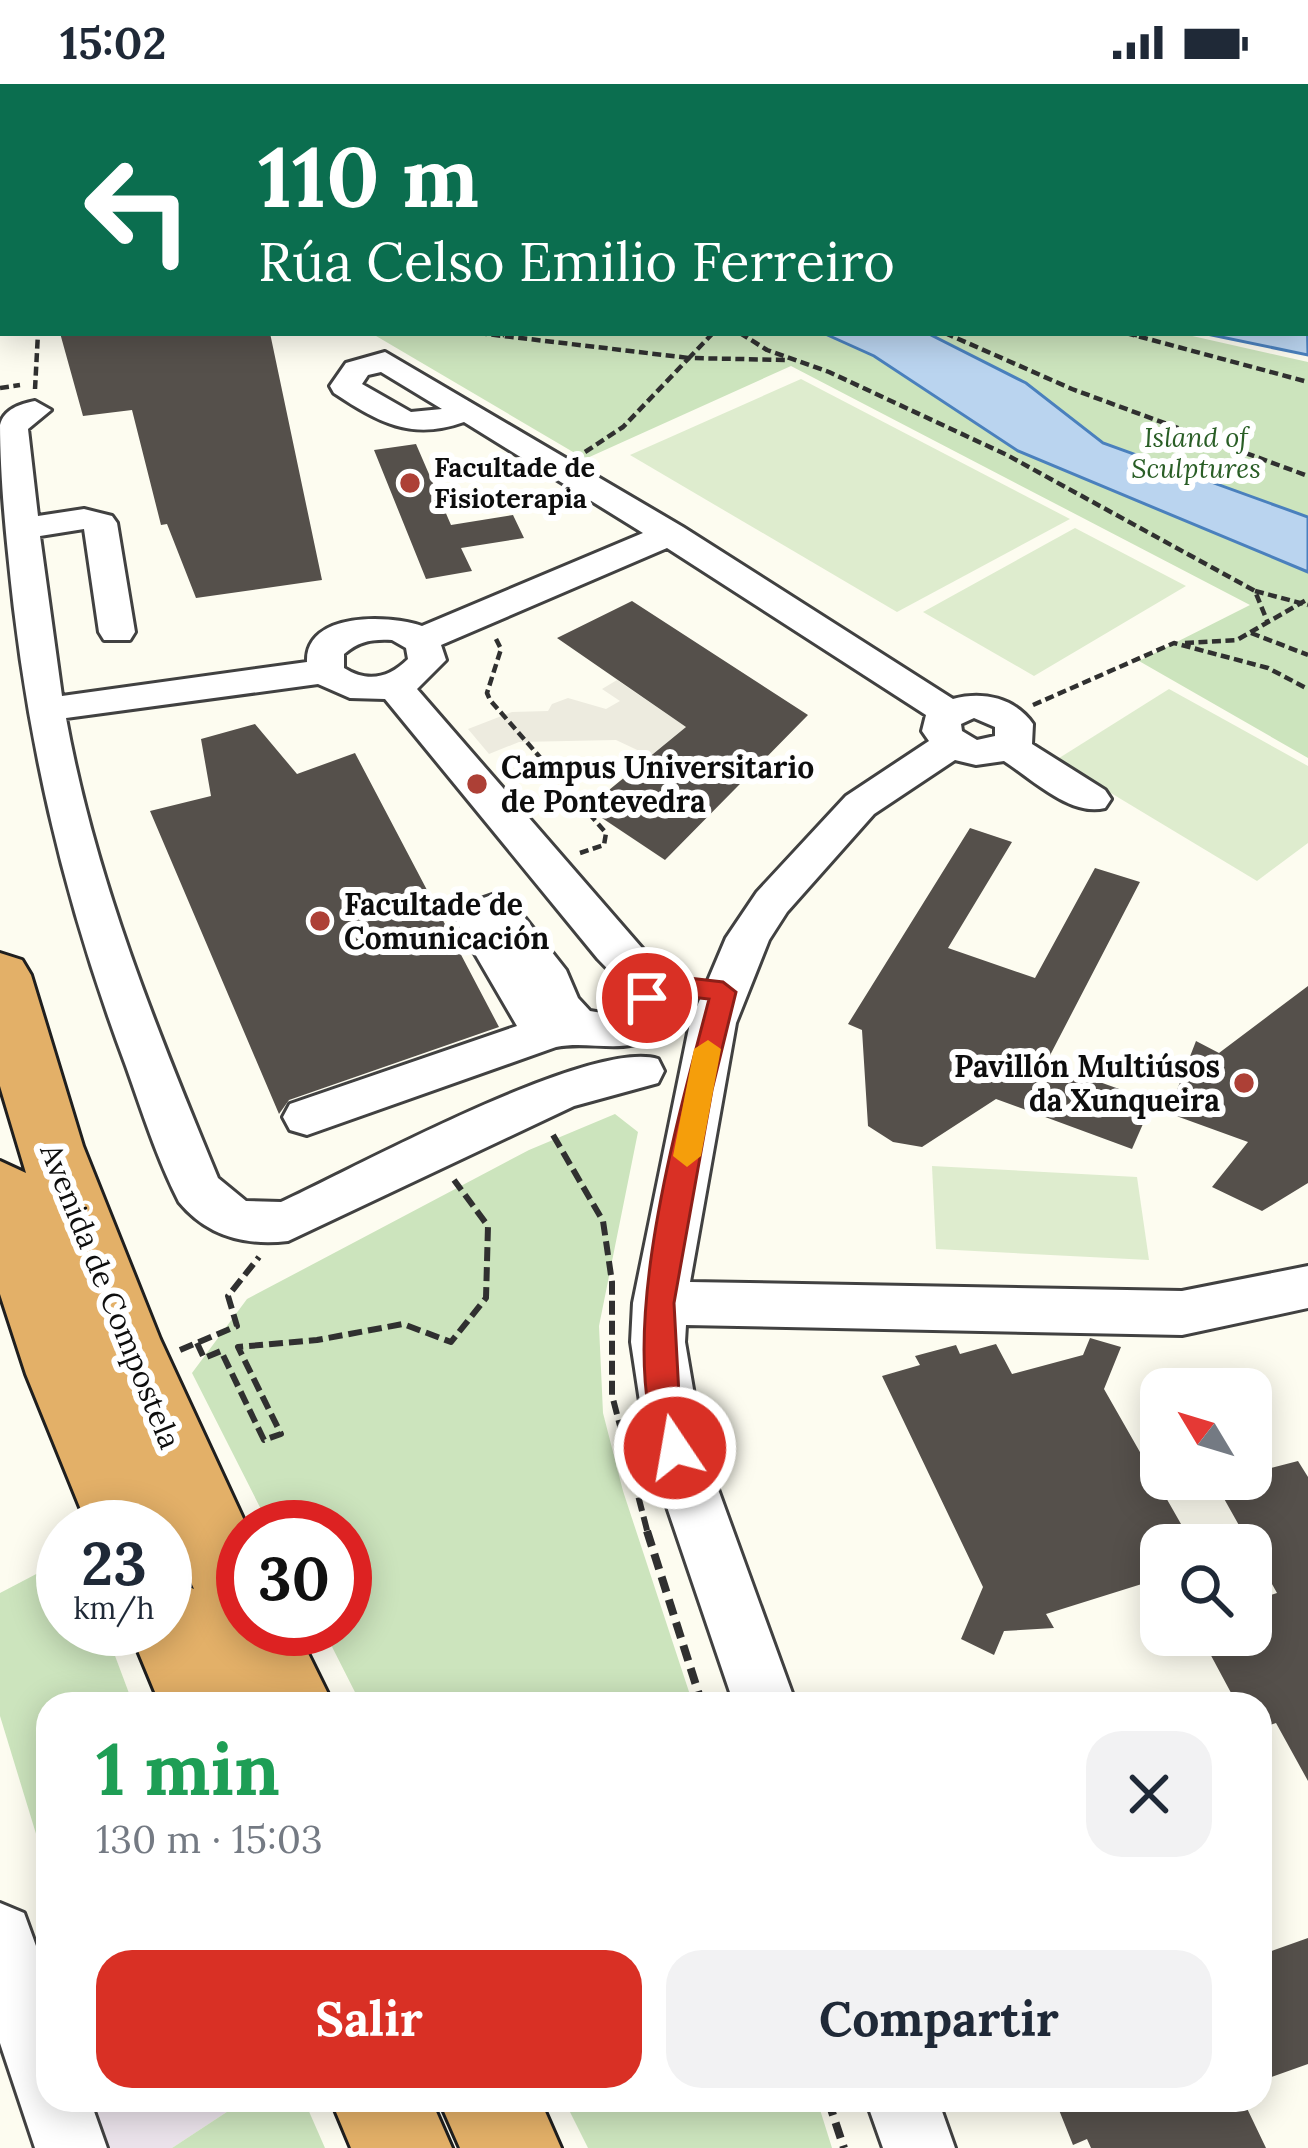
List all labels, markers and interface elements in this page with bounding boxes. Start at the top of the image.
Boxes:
text: 15:02 [60,14,166,71]
text: 110 m [258,122,479,230]
icon: left [60,132,216,288]
text: Rúa Celso Emilio Ferreiro [258,227,895,296]
park label: Island of Sculptures [1131,420,1261,485]
place label: Facultade de Fisioterapia [434,450,595,515]
marker: Facultade de Fisioterapia [397,470,423,496]
place label: Campus Universitario de Pontevedra [501,748,814,820]
marker: Campus Universitario de Pontevedra [464,771,490,797]
place label: Facultade de Comunicación [344,885,549,957]
marker: Facultade de Comunicación [307,908,333,934]
pin [596,947,698,1049]
icon: arrive [614,965,680,1031]
place label: Pavillón Multiúsos da Xunqueira [954,1047,1220,1119]
marker: Pavillón Multiúsos da Xunqueira [1231,1070,1257,1096]
street label: Avenida de Compostela [32,1137,190,1454]
north arrow [1140,1368,1272,1500]
map controls [1140,1368,1272,1656]
position arrow [612,1385,738,1511]
speed limit sign: 30 [216,1500,372,1656]
button: search [1140,1524,1272,1656]
text: 23 [81,1525,147,1601]
text: km/h [73,1589,155,1627]
text: 1 min [96,1723,280,1815]
button: close [1086,1731,1212,1857]
text: 130 m · 15:03 [96,1814,323,1864]
button: Salir [96,1950,642,2088]
button: Compartir [666,1950,1212,2088]

